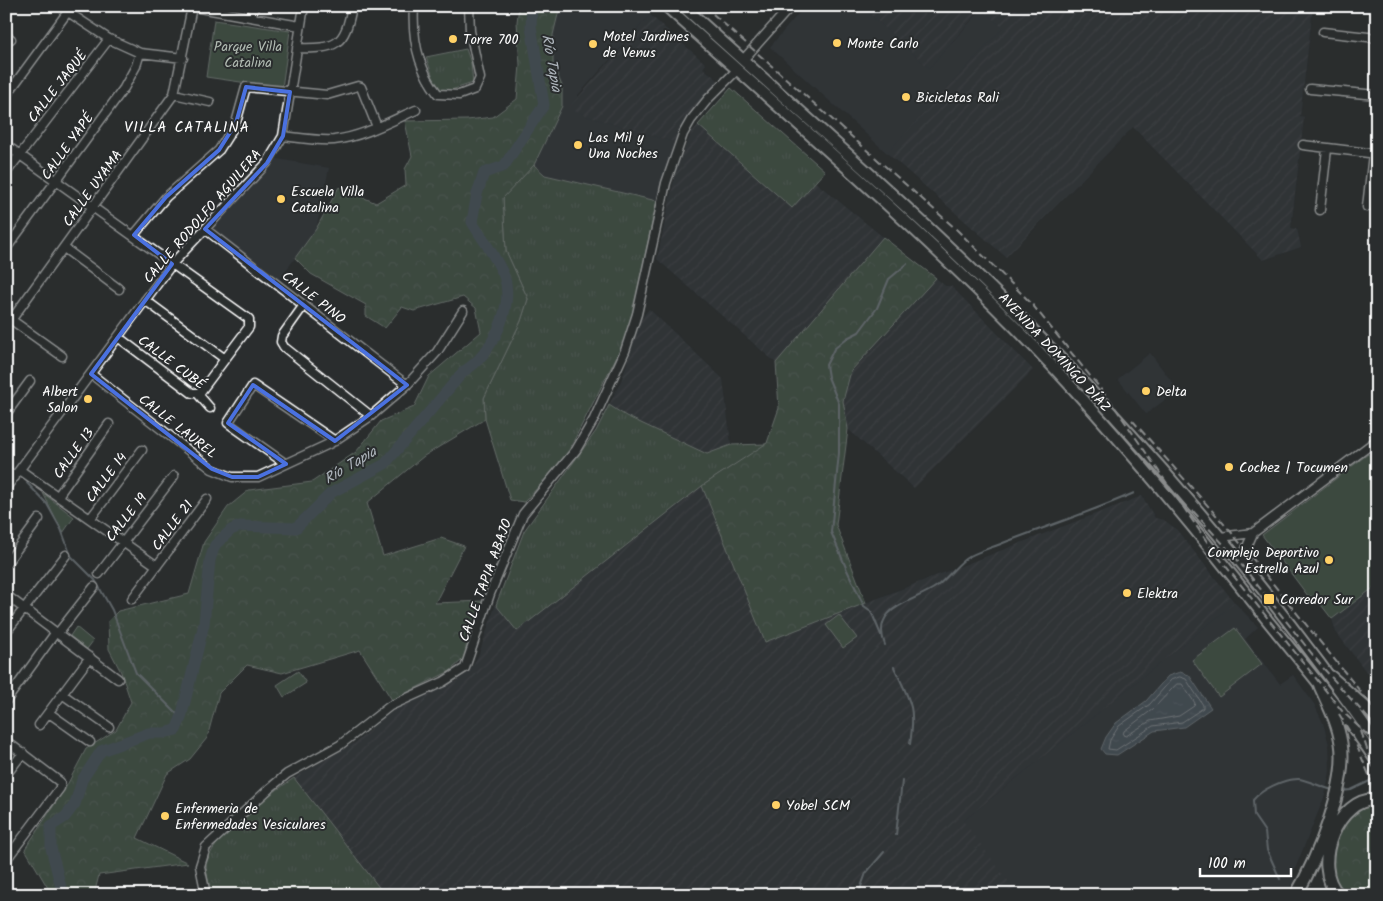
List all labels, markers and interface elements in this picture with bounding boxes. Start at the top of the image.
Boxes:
place label: Motel Jardines de Venus [603,26,689,64]
place label: Torre 700 [463,29,518,51]
marker: Torre 700 [447,33,459,45]
water label: Río Tapia [534,33,568,95]
place label: Monte Carlo [847,33,919,55]
park label: Parque Villa Catalina [214,36,282,74]
marker: Monte Carlo [831,37,843,49]
marker: Motel Jardines de Venus [587,38,599,50]
street label: CALLE JAQUÉ [22,45,94,128]
place label: Bicicletas Rali [916,87,1000,109]
marker: Bicicletas Rali [900,91,912,103]
street label: CALLE YAPÉ [36,108,100,185]
district label: VILLA CATALINA [124,116,250,140]
place label: Las Mil y Una Noches [588,127,658,165]
marker: Las Mil y Una Noches [572,139,584,151]
street label: CALLE RODOLFO AGUILERA [138,145,267,289]
street label: CALLE UYAMA [57,146,128,232]
place label: Escuela Villa Catalina [291,181,364,219]
marker: Escuela Villa Catalina [275,193,287,205]
street label: CALLE PINO [277,266,350,330]
street label: AVENIDA DOMINGO DÍAZ [993,288,1116,418]
street label: CALLE CUBÉ [133,330,211,396]
place label: Albert Salon [42,381,79,419]
place label: Delta [1156,381,1187,403]
marker: Delta [1140,385,1152,397]
street label: CALLE LAUREL [133,389,221,465]
marker: Albert Salon [82,393,94,405]
street label: CALLE 13 [48,424,100,484]
water label: Río Tapia [319,440,382,491]
street label: CALLE 14 [81,448,133,507]
place label: Cochez | Tocumen [1239,457,1348,479]
marker: Cochez | Tocumen [1223,461,1235,473]
street label: CALLE 19 [101,488,153,547]
street label: CALLE 21 [146,496,199,556]
street label: CALLE TAPIA ABAJO [454,516,519,645]
place label: Complejo Deportivo Estrella Azul [1207,542,1320,580]
marker: Complejo Deportivo Estrella Azul [1323,554,1335,566]
place label: Elektra [1137,583,1178,605]
marker: Elektra [1121,587,1133,599]
place label: Corredor Sur [1280,589,1354,611]
marker: Corredor Sur [1262,592,1276,606]
place label: Yobel SCM [786,795,850,817]
place label: Enfermeria de Enfermedades Vesiculares [175,798,326,836]
marker: Yobel SCM [770,799,782,811]
marker: Enfermeria de Enfermedades Vesiculares [159,810,171,822]
scale bar [1200,846,1292,878]
text: 100 m [1208,852,1246,876]

